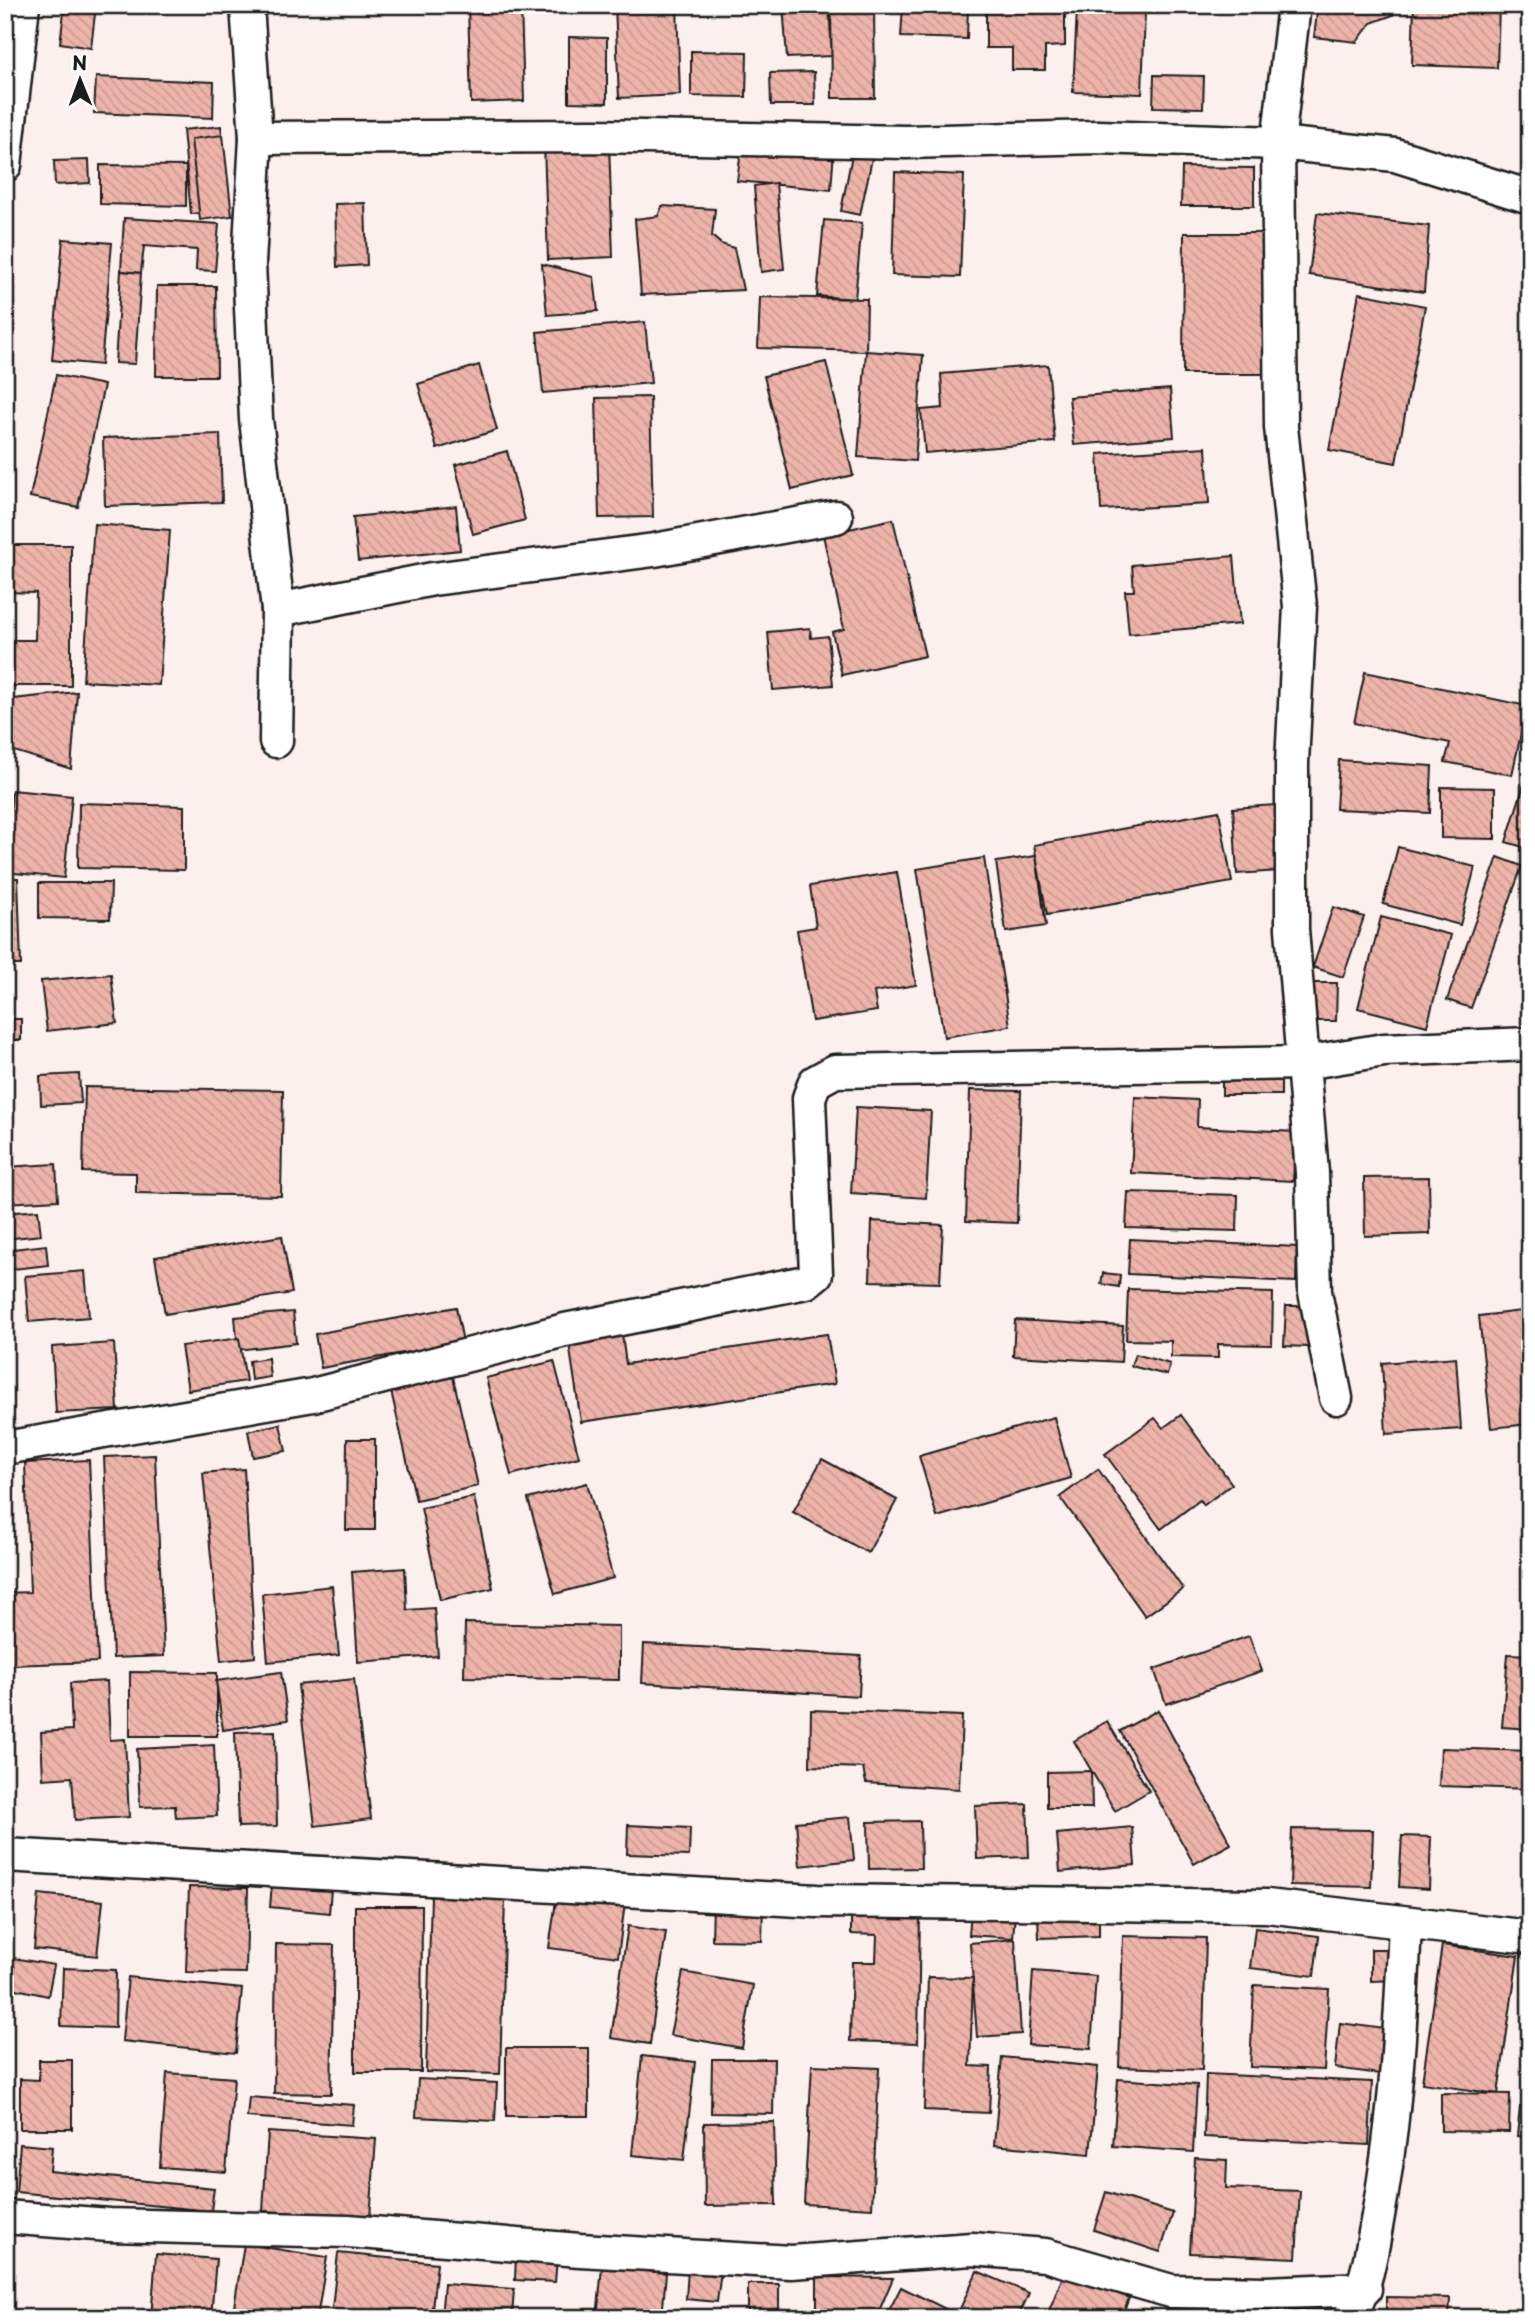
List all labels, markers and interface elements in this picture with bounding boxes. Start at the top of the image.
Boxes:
north arrow [46,46,116,116]
text: N [72,48,87,76]

